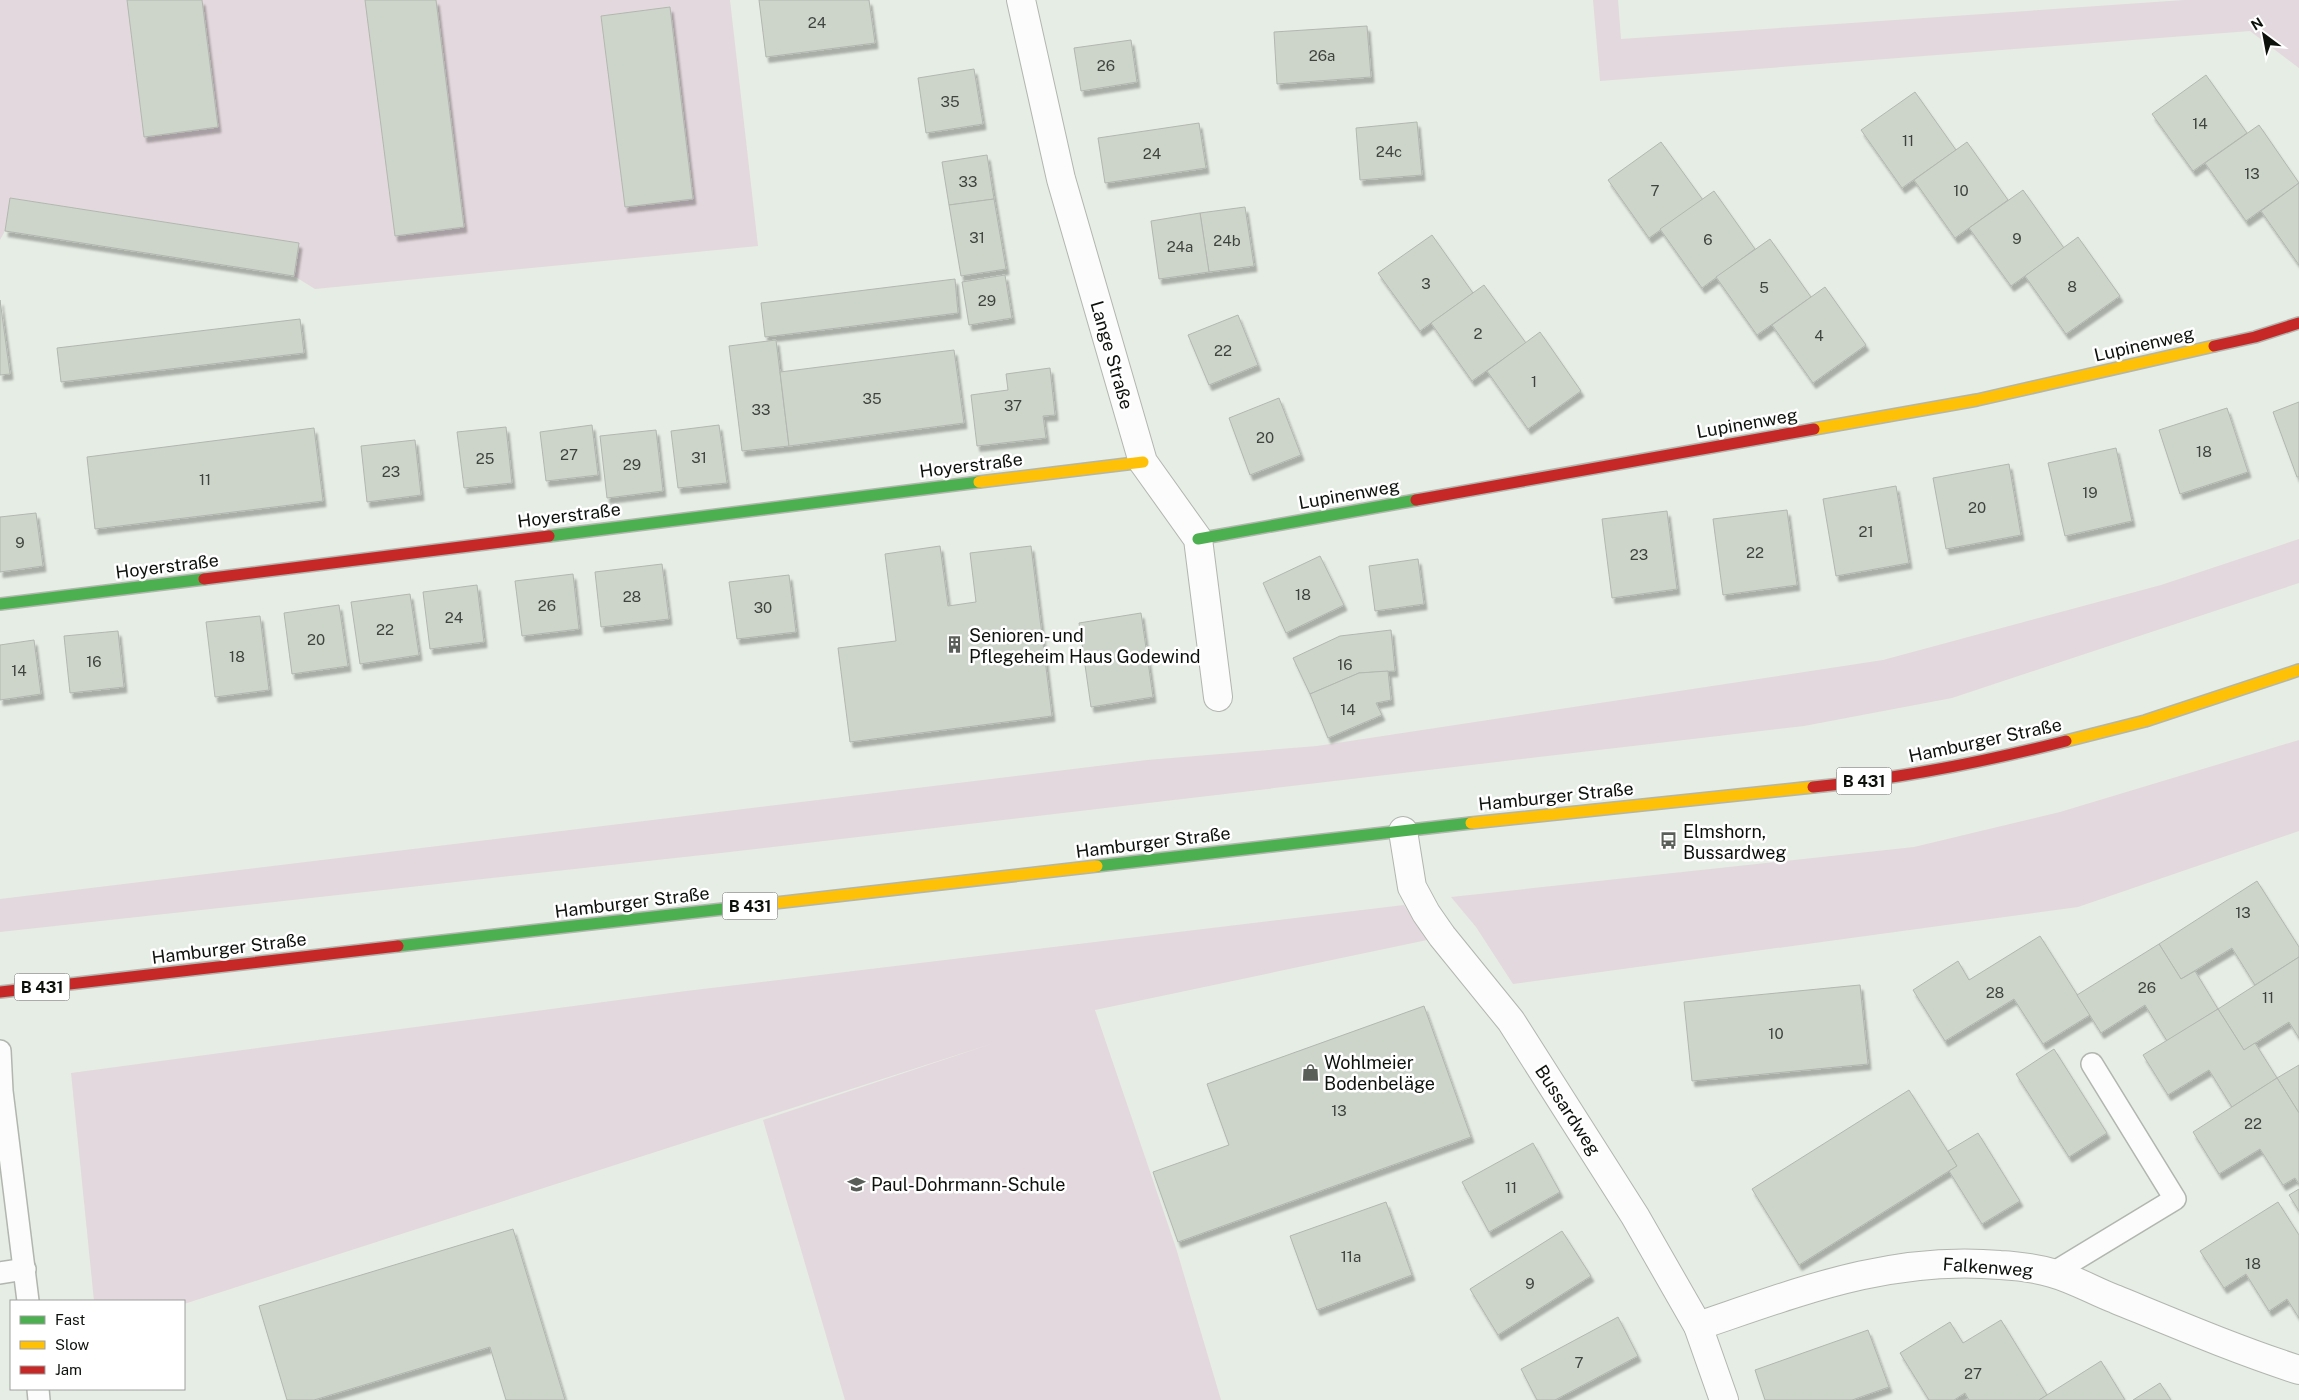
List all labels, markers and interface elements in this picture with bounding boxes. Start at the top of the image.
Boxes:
north arrow [2239,10,2289,60]
house number: 24 [808,14,826,31]
text: N [2248,14,2266,34]
house number: 26a [1309,47,1335,64]
house number: 26 [1097,57,1115,74]
house number: 35 [940,93,960,110]
house number: 14 [2192,115,2208,132]
house number: 11 [1902,132,1914,149]
house number: 24c [1376,143,1402,160]
house number: 24 [1143,145,1161,162]
house number: 13 [2244,165,2260,182]
house number: 33 [959,173,977,190]
house number: 7 [1650,182,1660,199]
house number: 10 [1953,182,1969,199]
house number: 31 [969,229,985,246]
house number: 9 [2012,230,2022,247]
house number: 6 [1703,231,1713,248]
house number: 24b [1213,232,1241,249]
house number: 24a [1167,238,1193,255]
house number: 3 [1421,275,1431,292]
house number: 8 [2067,278,2077,295]
house number: 5 [1759,279,1769,296]
house number: 29 [978,292,996,309]
street label: Lange Straße [1086,298,1138,412]
street label: Lupinenweg [2092,322,2196,366]
house number: 2 [1474,325,1483,342]
house number: 4 [1814,327,1824,344]
house number: 22 [1214,342,1232,359]
house number: 1 [1531,373,1537,390]
house number: 35 [862,390,882,407]
house number: 37 [1004,397,1022,414]
house number: 33 [752,401,770,418]
street label: Lupinenweg [1695,404,1799,442]
house number: 20 [1256,429,1274,446]
house number: 18 [2196,443,2212,460]
house number: 27 [560,446,578,463]
street label: Hoyerstraße [918,448,1024,482]
house number: 31 [691,449,707,466]
house number: 25 [476,450,494,467]
house number: 29 [623,456,641,473]
house number: 23 [382,463,400,480]
house number: 11 [199,471,211,488]
street label: Lupinenweg [1297,475,1401,513]
house number: 19 [2082,484,2098,501]
street label: Hoyerstraße [516,498,622,532]
house number: 20 [1968,499,1986,516]
house number: 21 [1858,523,1874,540]
house number: 9 [15,534,25,551]
house number: 22 [1746,544,1764,561]
house number: 23 [1630,546,1648,563]
street label: Hoyerstraße [114,549,220,583]
house number: 18 [1295,586,1311,603]
house number: 28 [623,588,641,605]
house number: 26 [538,597,556,614]
house number: 30 [754,599,772,616]
house number: 24 [445,609,463,626]
house number: 22 [376,621,394,638]
place label: Senioren- und Pflegeheim Haus Godewind [969,625,1201,667]
house number: 20 [307,631,325,648]
building icon: Senioren- und Pflegeheim Haus Godewind [945,635,965,655]
house number: 18 [229,648,245,665]
house number: 16 [86,653,102,670]
house number: 16 [1337,656,1353,673]
house number: 14 [11,662,27,679]
house number: 14 [1340,701,1356,718]
street label: Hamburger Straße [1907,714,2063,766]
road number: B 431 [1836,768,1892,794]
street label: Hamburger Straße [1477,777,1635,815]
place label: Elmshorn, Bussardweg [1683,821,1787,863]
street label: Hamburger Straße [1074,822,1232,862]
bus stop icon: Elmshorn, Bussardweg [1659,831,1679,851]
street label: Hamburger Straße [553,882,711,922]
road number: B 431 [722,892,778,919]
house number: 13 [2235,904,2251,921]
street label: Hamburger Straße [150,928,308,968]
road number: B 431 [15,974,70,1000]
house number: 26 [2138,979,2156,996]
house number: 28 [1986,984,2004,1001]
house number: 11 [2262,989,2274,1006]
house number: 10 [1768,1025,1784,1042]
place label: Wohlmeier Bodenbeläge [1324,1052,1435,1094]
street label: Bussardweg [1531,1061,1605,1159]
shop icon: Wohlmeier Bodenbeläge [1300,1062,1320,1082]
house number: 13 [1331,1102,1347,1119]
house number: 22 [2244,1115,2262,1132]
school or university icon: Paul-Dohrmann-Schule [847,1174,867,1194]
place label: Paul-Dohrmann-Schule [871,1174,1065,1195]
house number: 11 [1505,1179,1517,1196]
house number: 11a [1341,1248,1361,1265]
street label: Falkenweg [1942,1253,2034,1281]
house number: 18 [2245,1255,2261,1272]
house number: 9 [1525,1275,1535,1292]
legend [10,1300,185,1390]
text: Fast [55,1311,85,1328]
text: Slow [55,1336,90,1353]
house number: 7 [1574,1354,1584,1371]
text: Jam [55,1361,82,1378]
house number: 27 [1964,1365,1982,1382]

